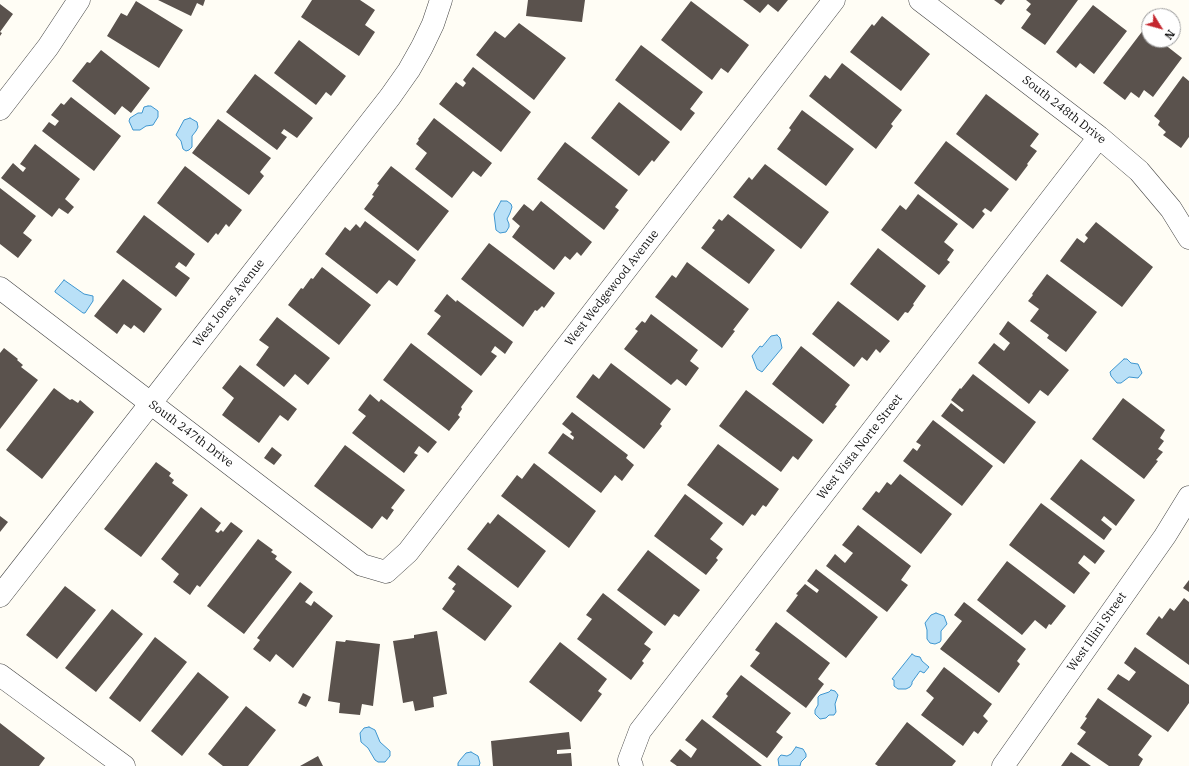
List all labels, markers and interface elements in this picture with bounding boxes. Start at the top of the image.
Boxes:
north arrow [1141,8,1181,48]
text: N [1162,27,1178,42]
street label: South 248th Drive [1019,73,1109,147]
street label: West Wedgewood Avenue [562,227,662,349]
street label: West Jones Avenue [190,256,268,350]
street label: West Vista Norte Street [814,391,906,503]
street label: South 247th Drive [146,398,236,470]
street label: West Illini Street [1064,590,1130,674]

